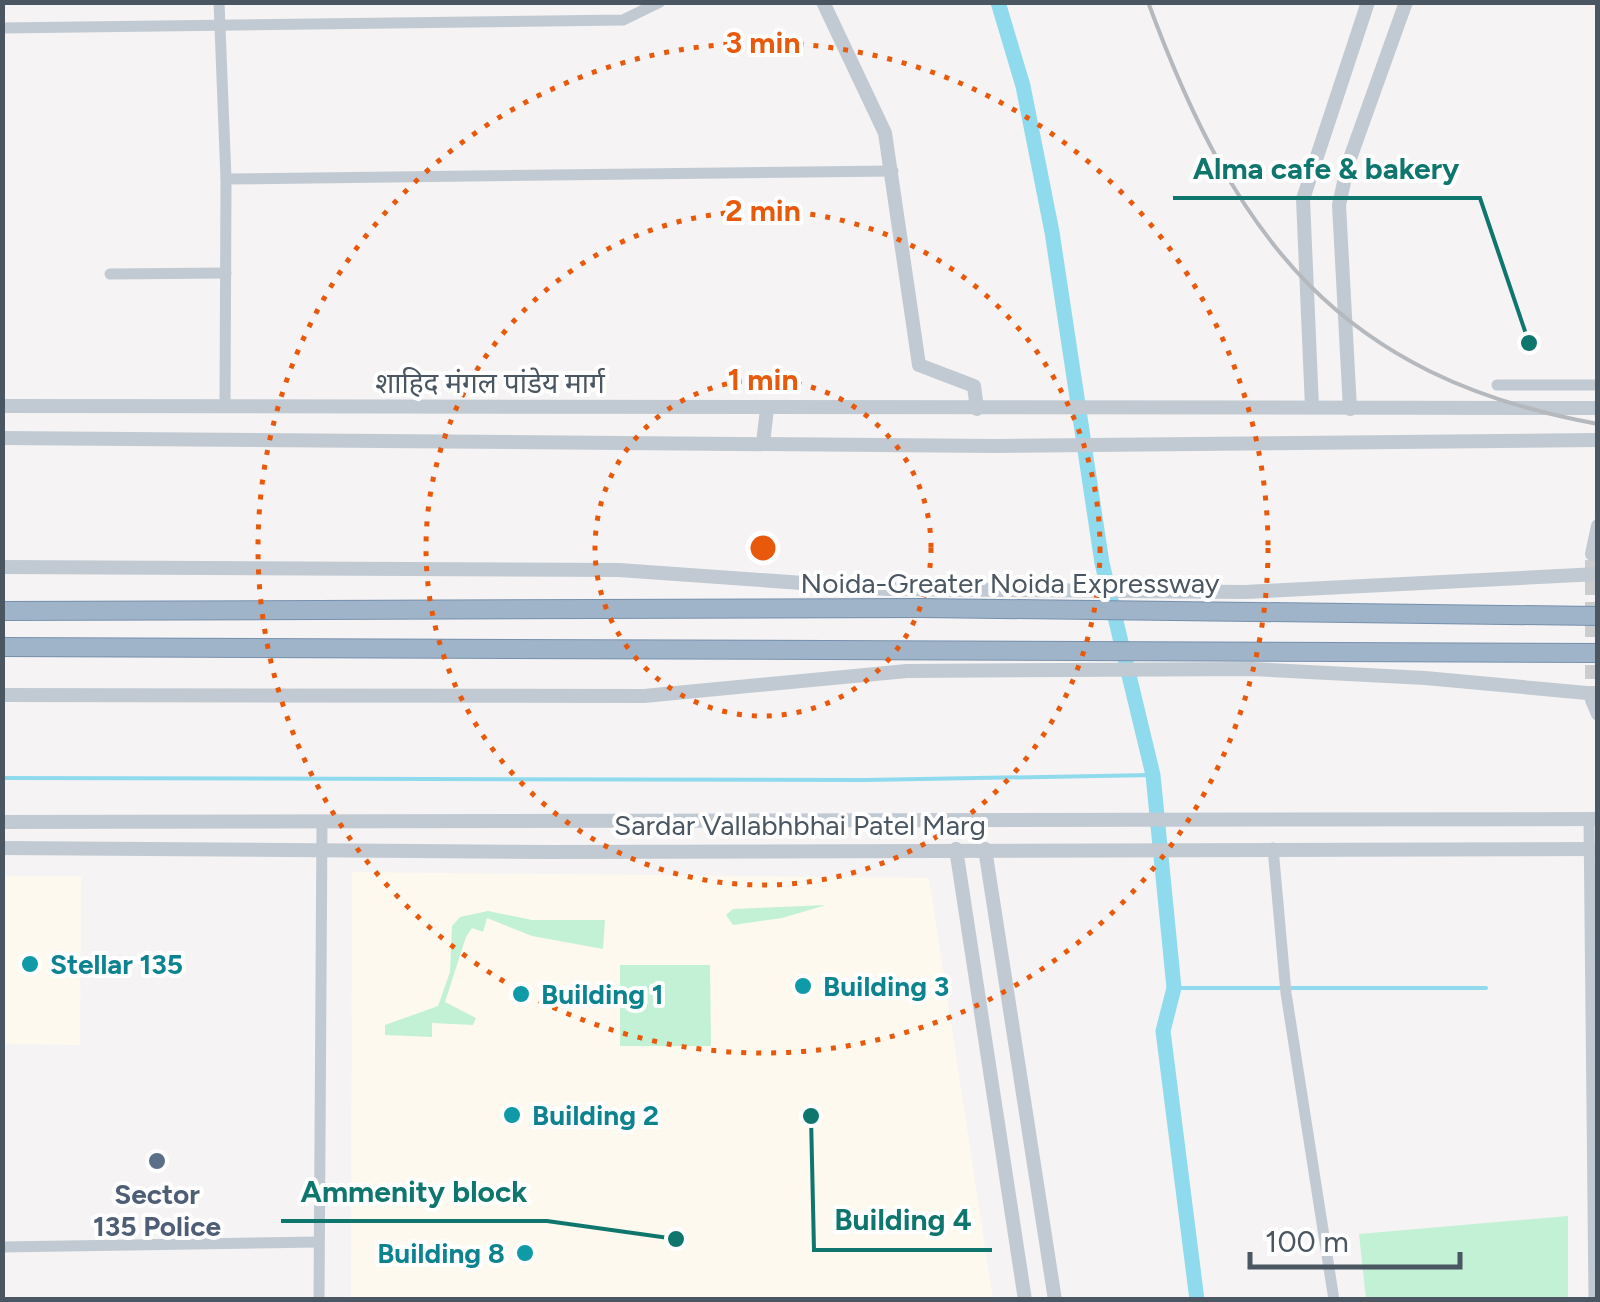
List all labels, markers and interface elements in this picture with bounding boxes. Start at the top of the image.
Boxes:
text: 3 min [726,24,800,61]
callout: Alma cafe & bakery [1173,138,1480,198]
text: Alma cafe & bakery [1193,150,1460,187]
text: 2 min [725,192,801,229]
text: 1 min [728,361,798,398]
street label: शाहिद मंगल पांडेय मार्ग [375,366,606,400]
centre of rings [745,530,781,566]
street label: Noida-Greater Noida Expressway [801,566,1220,600]
street label: Sardar Vallabhbhai Patel Marg [614,808,986,842]
place label: Stellar 135 [50,947,183,981]
marker: Stellar 135 [19,953,41,975]
place label: Building 3 [823,969,949,1003]
marker: Building 3 [792,975,814,997]
place label: Building 1 [541,977,663,1011]
marker: Building 1 [510,983,532,1005]
place label: Building 2 [532,1098,659,1132]
marker: Building 2 [501,1104,523,1126]
marker: Sector 135 Police [146,1150,168,1172]
callout: Ammenity block [281,1161,547,1221]
text: Ammenity block [301,1173,527,1210]
place label: Sector 135 Police [93,1177,221,1243]
callout: Building 4 [814,1190,992,1250]
text: Building 4 [834,1201,972,1238]
scale bar [1250,1207,1460,1269]
text: 100 m [1265,1223,1349,1260]
place label: Building 8 [377,1236,505,1270]
marker: Building 8 [514,1242,536,1264]

